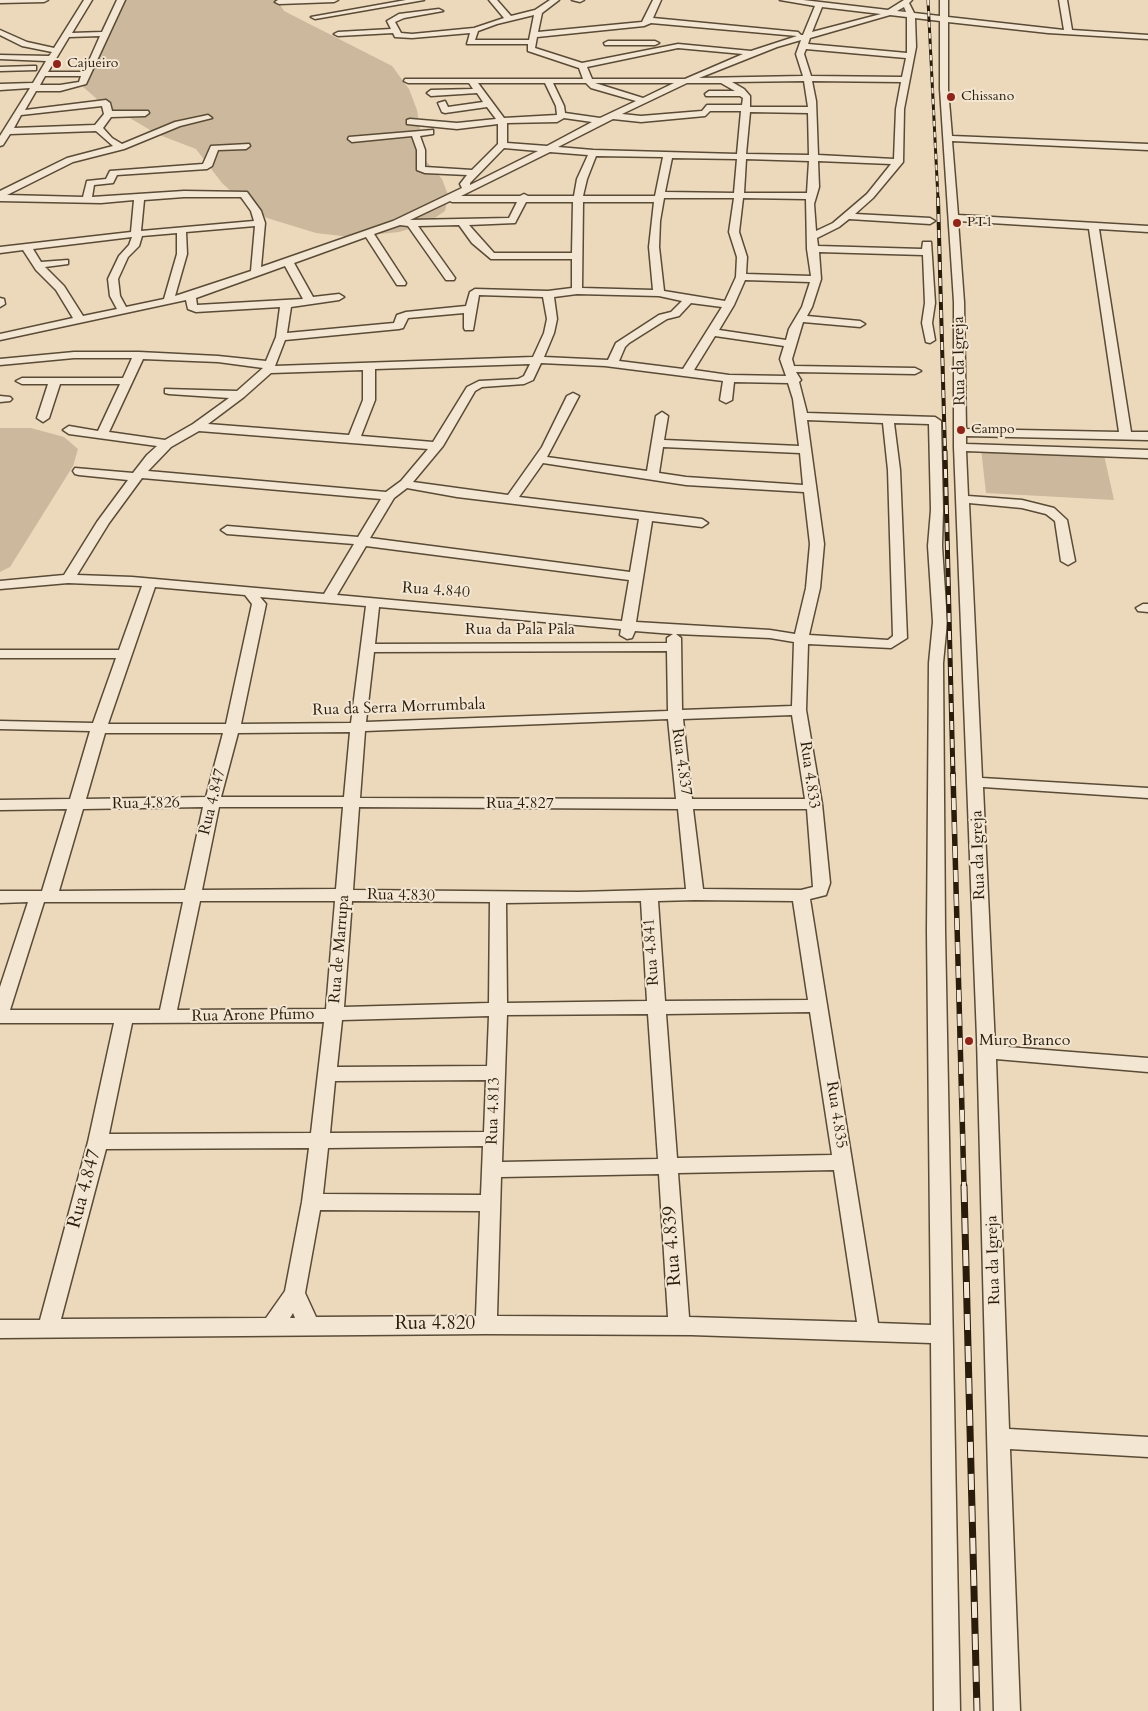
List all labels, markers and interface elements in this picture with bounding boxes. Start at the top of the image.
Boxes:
place label: Cajueiro [67,56,118,72]
marker: Cajueiro [51,58,63,70]
place label: Chissano [961,89,1014,105]
marker: Chissano [945,91,957,103]
place label: PT1 [967,215,993,231]
marker: PT1 [951,217,963,229]
street label: Rua da Igreja [950,316,970,406]
place label: Campo [971,422,1015,438]
marker: Campo [955,424,967,436]
street label: Rua 4.840 [401,579,471,603]
street label: Rua da Pala Pala [465,620,575,640]
street label: Rua da Serra Morrumbala [312,695,486,721]
street label: Rua 4.837 [667,727,695,797]
street label: Rua 4.833 [795,740,823,810]
street label: Rua 4.847 [195,767,231,837]
street label: Rua 4.826 [112,794,180,814]
street label: Rua 4.827 [486,794,554,814]
street label: Rua da Igreja [968,810,990,900]
street label: Rua 4.830 [367,886,435,906]
street label: Rua de Marrupa [326,894,354,1004]
street label: Rua 4.841 [640,917,664,987]
street label: Rua Arone Pfumo [191,1005,315,1027]
place label: Muro Branco [979,1031,1070,1051]
marker: Muro Branco [963,1035,975,1047]
street label: Rua 4.813 [483,1077,505,1145]
street label: Rua 4.835 [821,1080,851,1150]
street label: Rua 4.847 [64,1147,106,1231]
street label: Rua 4.839 [659,1205,687,1287]
street label: Rua da Igreja [983,1215,1005,1305]
street label: Rua 4.820 [395,1314,475,1336]

